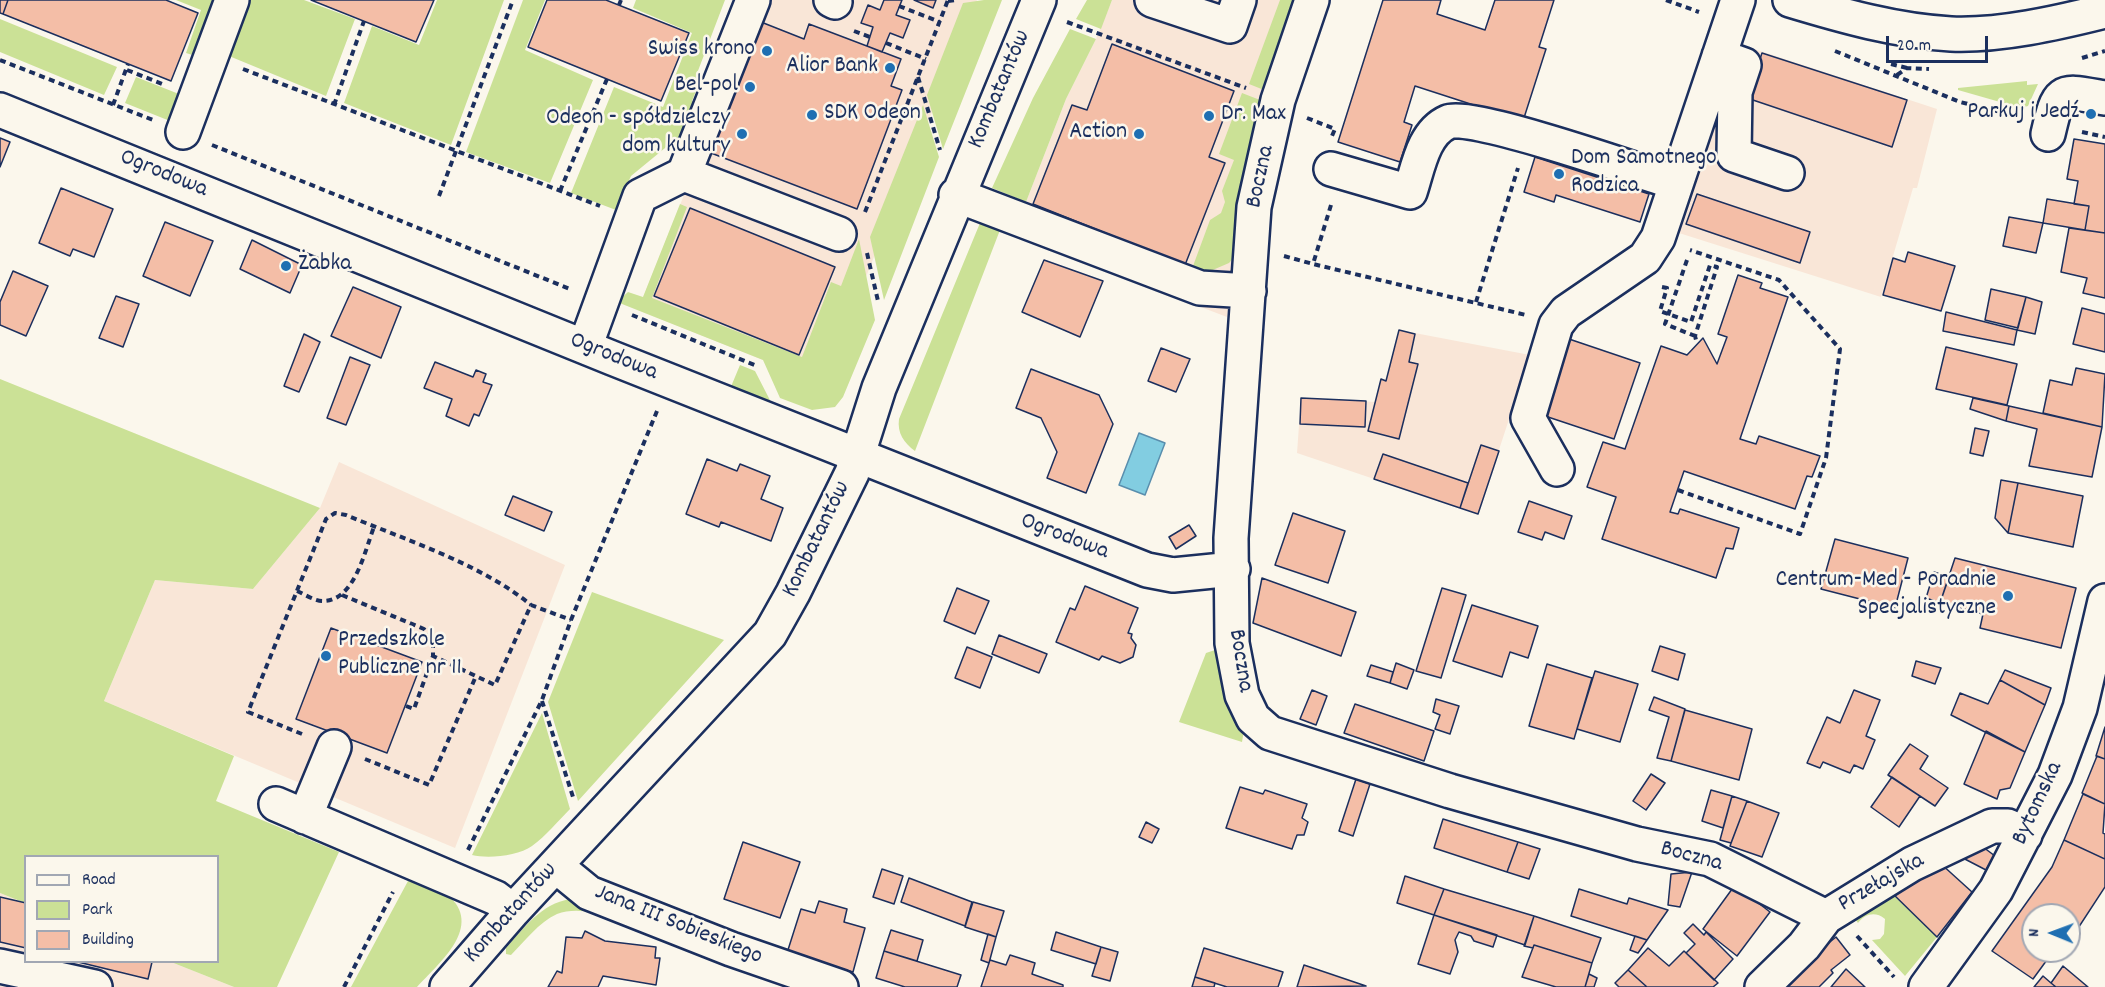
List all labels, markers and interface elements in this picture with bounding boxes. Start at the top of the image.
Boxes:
scale bar [1889,24,1991,62]
street label: Kombatantów [963,26,1039,154]
text: 20 m [1897,34,1931,59]
place label: Swiss krono [648,37,755,65]
marker: Swiss krono [760,44,774,58]
place label: Alior Bank [786,54,878,82]
marker: Alior Bank [883,61,897,75]
place label: Bel-pol [675,73,738,101]
marker: Bel-pol [743,80,757,94]
place label: Parkuj i Jedź [1967,100,2079,128]
place label: SDK Odeon [824,101,921,129]
place label: Dr. Max [1221,102,1286,130]
place label: Odeon - spółdzielczy dom kultury [546,106,730,162]
marker: Parkuj i Jedź [2084,107,2098,121]
marker: SDK Odeon [805,108,819,122]
marker: Dr. Max [1202,109,1216,123]
place label: Action [1069,120,1127,148]
marker: Odeon - spółdzielczy dom kultury [735,127,749,141]
marker: Action [1132,127,1146,141]
street label: Boczna [1241,143,1283,211]
street label: Ogrodowa [115,144,211,206]
place label: Dom Samotnego Rodzica [1571,146,1717,202]
marker: Dom Samotnego Rodzica [1552,167,1566,181]
place label: Żabka [298,252,351,280]
marker: Żabka [279,259,293,273]
street label: Ogrodowa [565,327,661,389]
street label: Kombatantów [777,477,859,603]
street label: Ogrodowa [1016,508,1112,568]
place label: Centrum-Med - Poradnie Specjalistyczne [1776,568,1996,624]
marker: Centrum-Med - Poradnie Specjalistyczne [2001,589,2015,603]
place label: Przedszkole Publiczne nr 11 [338,628,462,684]
street label: Boczna [1220,628,1258,694]
marker: Przedszkole Publiczne nr 11 [319,649,333,663]
street label: Bytomska [2007,758,2071,850]
street label: Boczna [1657,836,1725,880]
street label: Przełajska [1834,848,1930,920]
legend [24,855,219,963]
street label: Kombatantów [459,858,565,970]
text: Road [82,868,116,893]
street label: Jana III Sobieskiego [590,879,766,973]
text: Park [82,898,113,923]
north arrow [2021,903,2081,963]
text: Building [82,928,134,953]
text: N [2023,929,2046,937]

